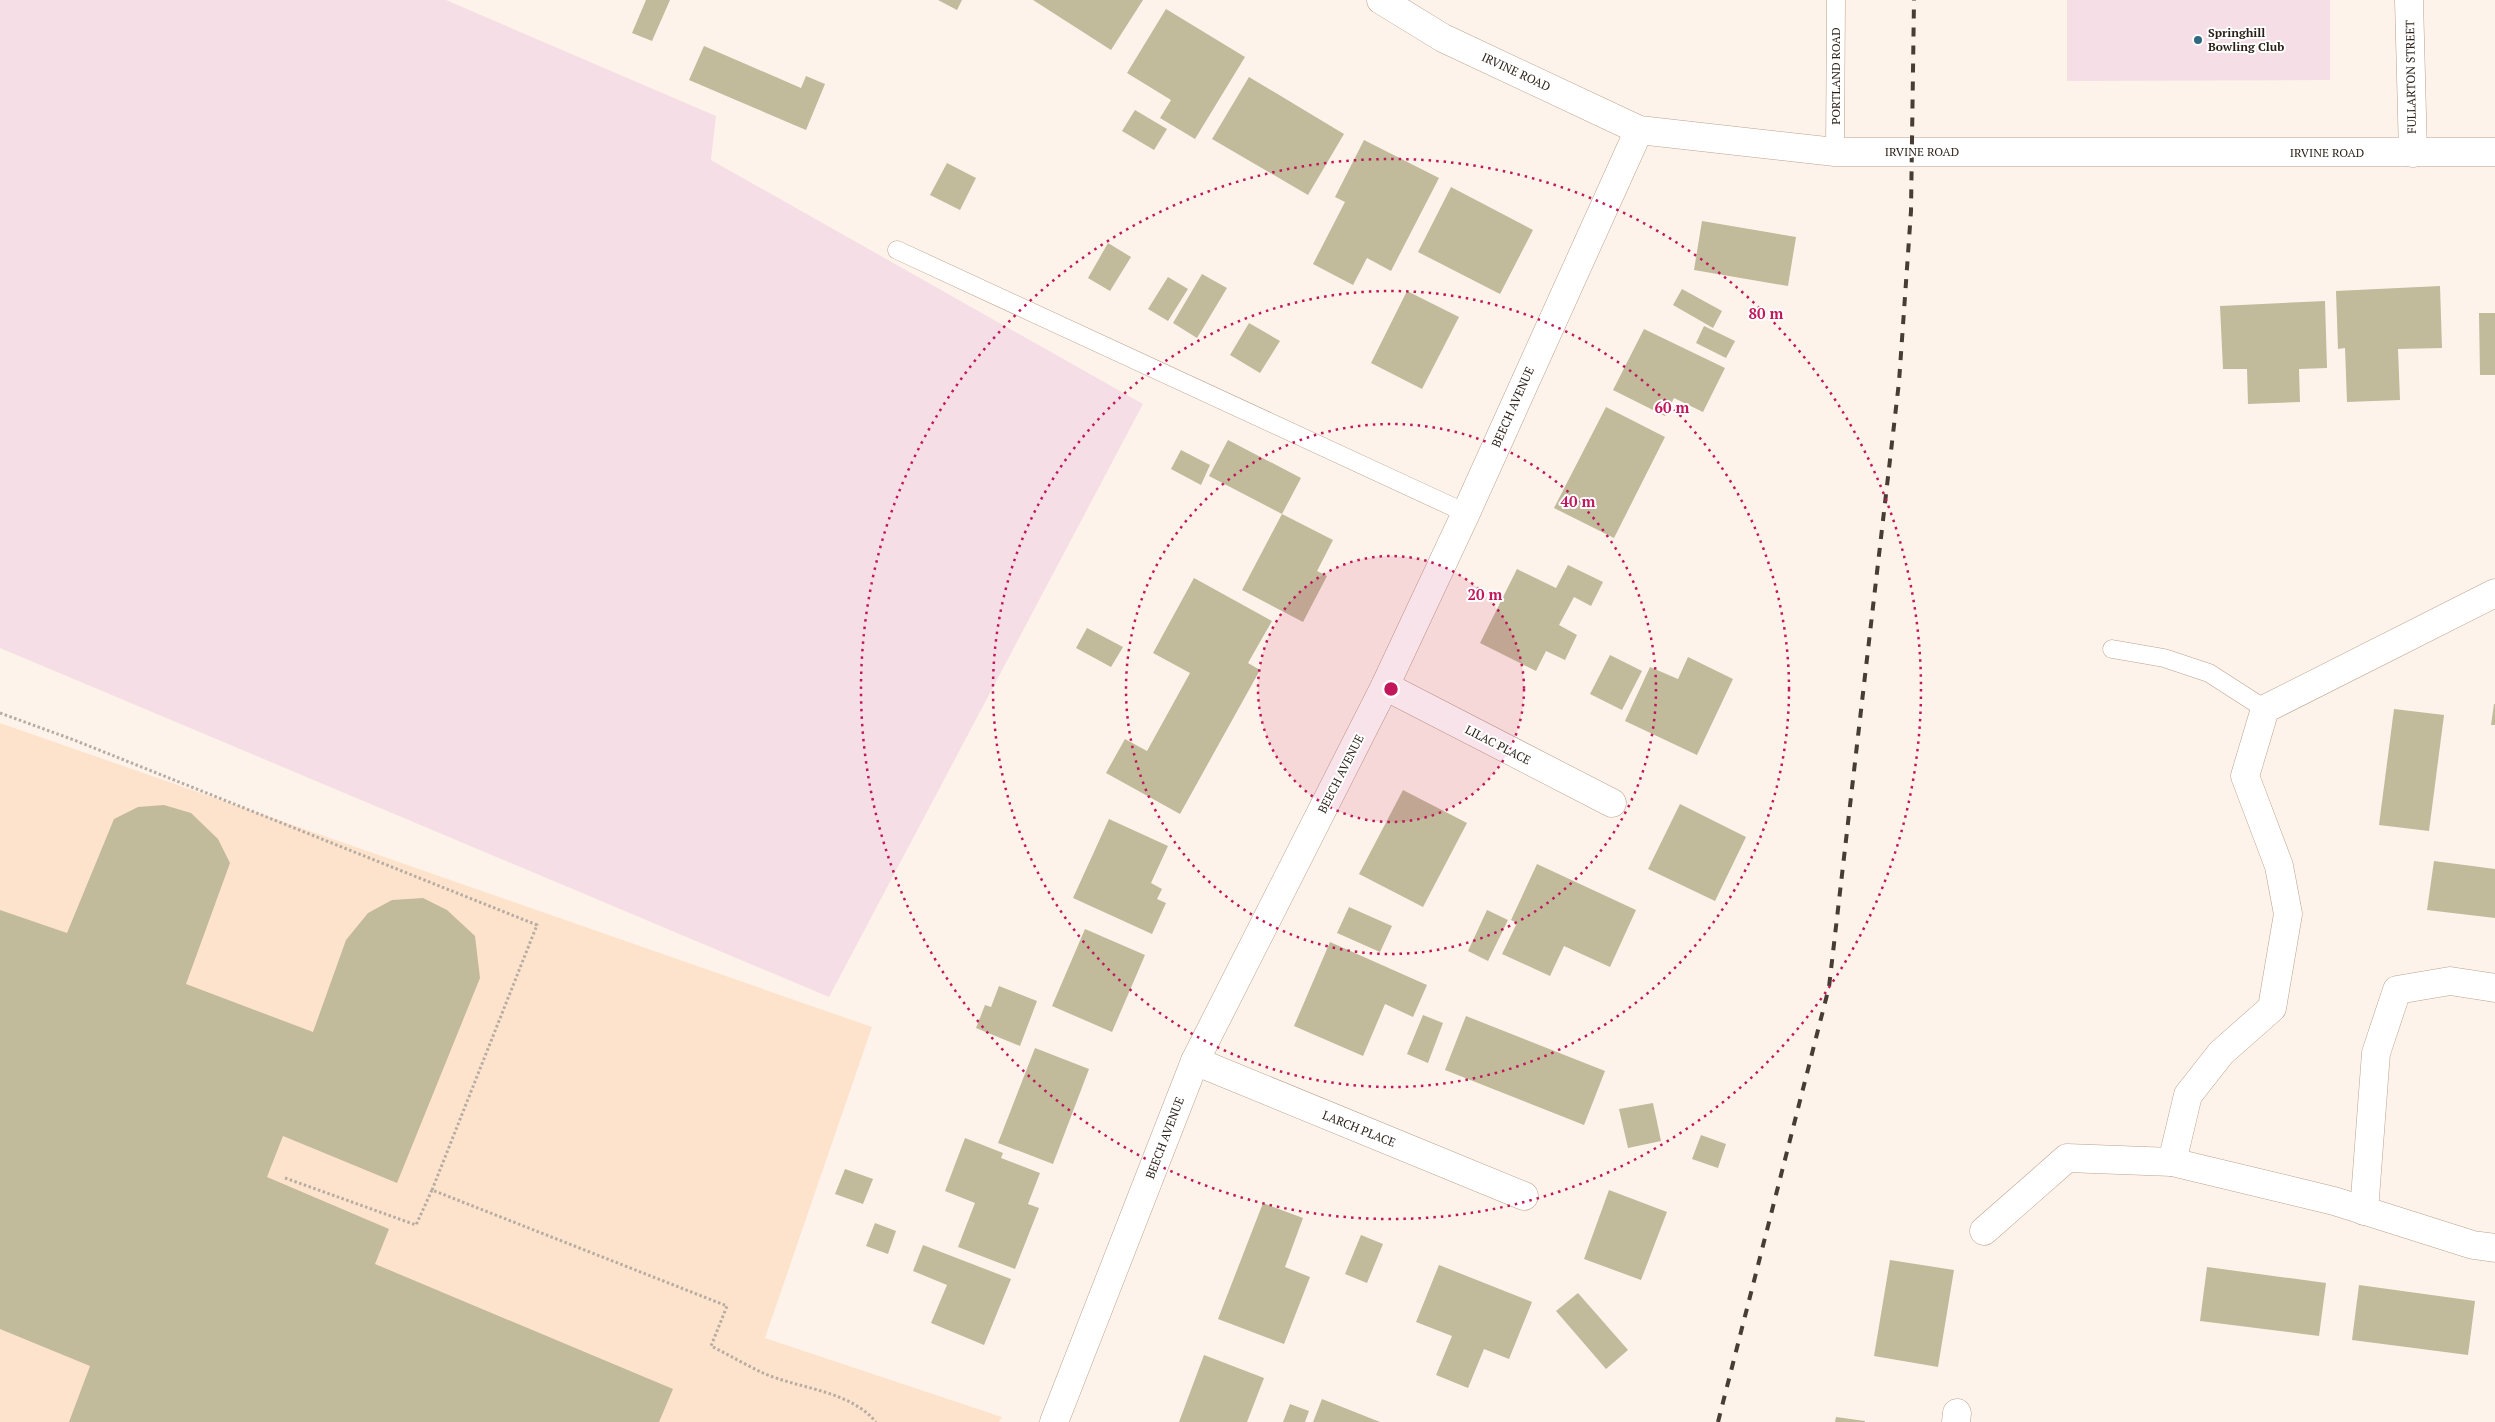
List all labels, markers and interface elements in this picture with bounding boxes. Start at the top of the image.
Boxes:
street label: FULLARTON STREET [2402,20,2419,134]
place label: Springhill Bowling Club [2208,25,2284,54]
street label: PORTLAND ROAD [1828,27,1843,125]
marker: Springhill Bowling Club [2192,34,2204,46]
street label: IRVINE ROAD [1479,49,1553,94]
street label: IRVINE ROAD [1885,144,1959,159]
street label: IRVINE ROAD [2290,145,2364,160]
text: 80 m [1749,303,1784,323]
street label: BEECH AVENUE [1488,364,1537,449]
text: 60 m [1655,397,1690,417]
text: 40 m [1561,491,1596,511]
text: 20 m [1468,584,1503,604]
centre of rings [1382,680,1400,698]
street label: LILAC PLACE [1463,722,1534,767]
street label: BEECH AVENUE [1314,732,1367,816]
street label: BEECH AVENUE [1142,1095,1187,1181]
street label: LARCH PLACE [1320,1107,1398,1150]

